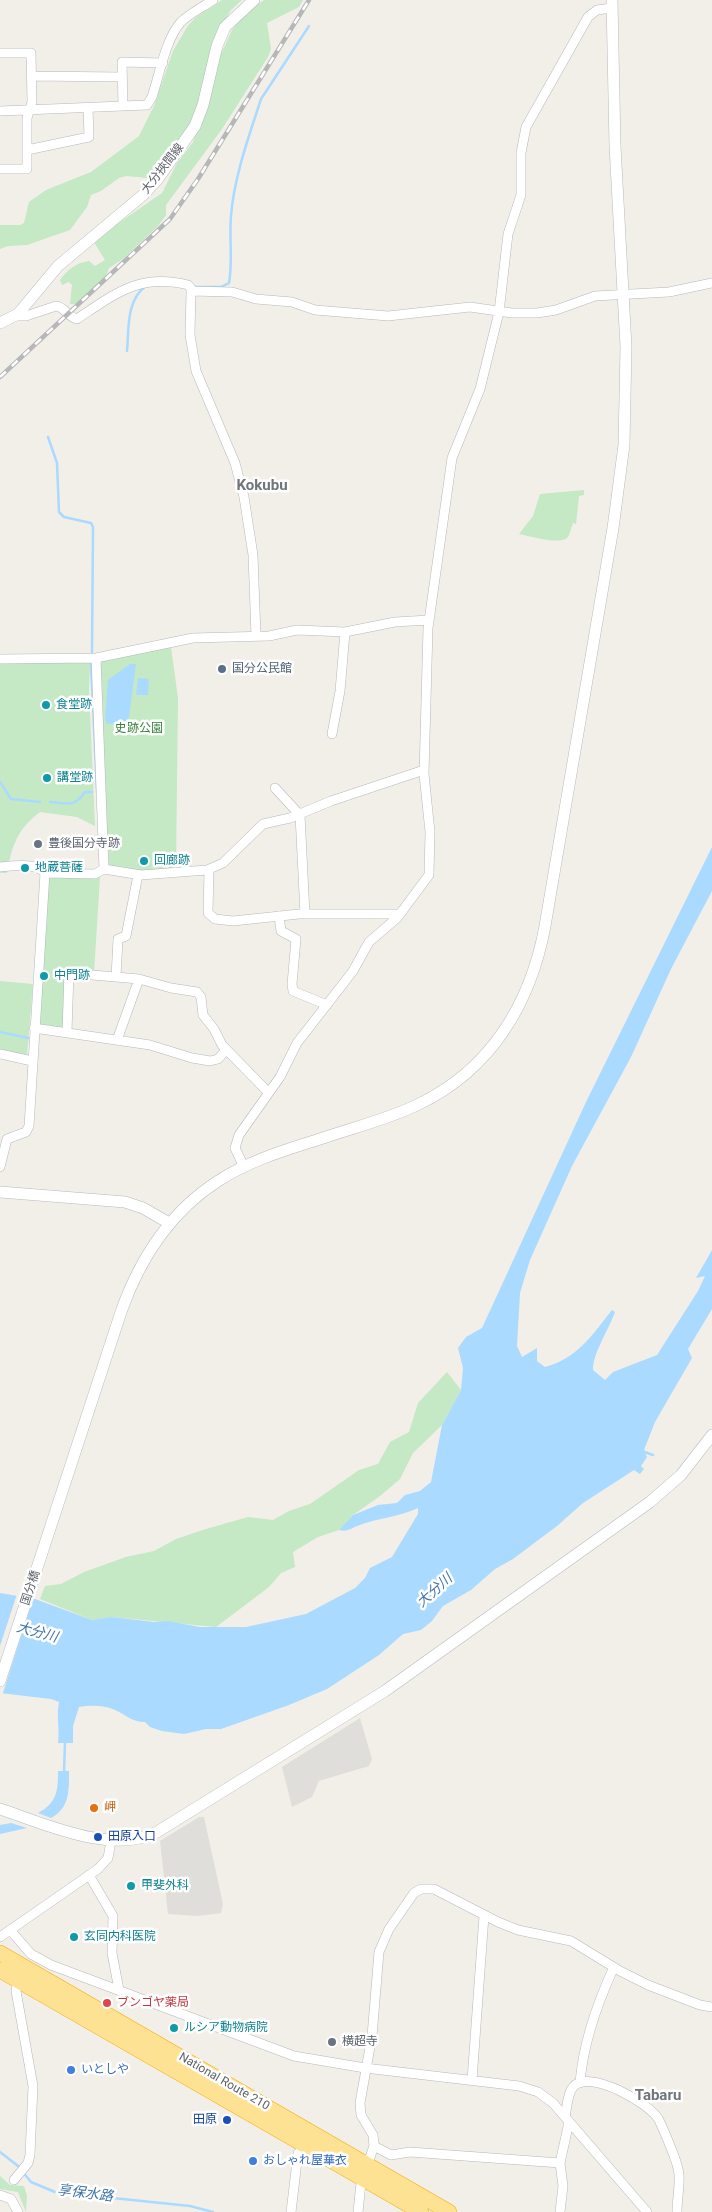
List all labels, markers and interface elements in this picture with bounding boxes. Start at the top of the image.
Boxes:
street label: 大分挾間線 [139,141,187,197]
district label: Kokubu [236,477,288,495]
place label: 国分公民館 [232,662,292,676]
marker: 国分公民館 [216,663,228,675]
place label: 食堂跡 [56,698,92,712]
marker: 食堂跡 [40,699,52,711]
park label: 史跡公園 [115,722,163,736]
place label: 講堂跡 [57,771,93,785]
marker: 講堂跡 [41,772,53,784]
place label: 豊後国分寺跡 [48,837,120,851]
marker: 豊後国分寺跡 [32,838,44,850]
place label: 回廊跡 [154,854,190,868]
marker: 回廊跡 [138,855,150,867]
place label: 地蔵菩薩 [35,861,83,875]
marker: 地蔵菩薩 [19,862,31,874]
place label: 中門跡 [54,969,90,983]
marker: 中門跡 [38,970,50,982]
street label: 国分橋 [19,1569,43,1607]
water label: 大分川 [414,1571,456,1611]
water label: 大分川 [15,1619,59,1647]
place label: 岬 [104,1801,116,1815]
marker: 岬 [88,1802,100,1814]
place label: 田原入口 [108,1830,156,1844]
marker: 田原入口 [92,1831,104,1843]
place label: 甲斐外科 [141,1879,189,1893]
marker: 甲斐外科 [125,1880,137,1892]
place label: 玄同内科医院 [84,1930,156,1944]
marker: 玄同内科医院 [68,1931,80,1943]
place label: ブンゴヤ薬局 [117,1996,189,2010]
marker: ブンゴヤ薬局 [101,1997,113,2009]
place label: ルシア動物病院 [184,2021,268,2035]
marker: ルシア動物病院 [168,2022,180,2034]
place label: 横超寺 [342,2035,378,2049]
marker: 横超寺 [326,2036,338,2048]
street label: National Route 210 [176,2050,272,2114]
place label: いとしや [81,2063,129,2077]
marker: いとしや [65,2064,77,2076]
district label: Tabaru [635,2087,681,2105]
place label: 田原 [193,2113,217,2127]
marker: 田原 [221,2114,233,2126]
place label: おしゃれ屋華衣 [263,2154,347,2168]
marker: おしゃれ屋華衣 [247,2155,259,2167]
water label: 享保水路 [56,2182,114,2206]

